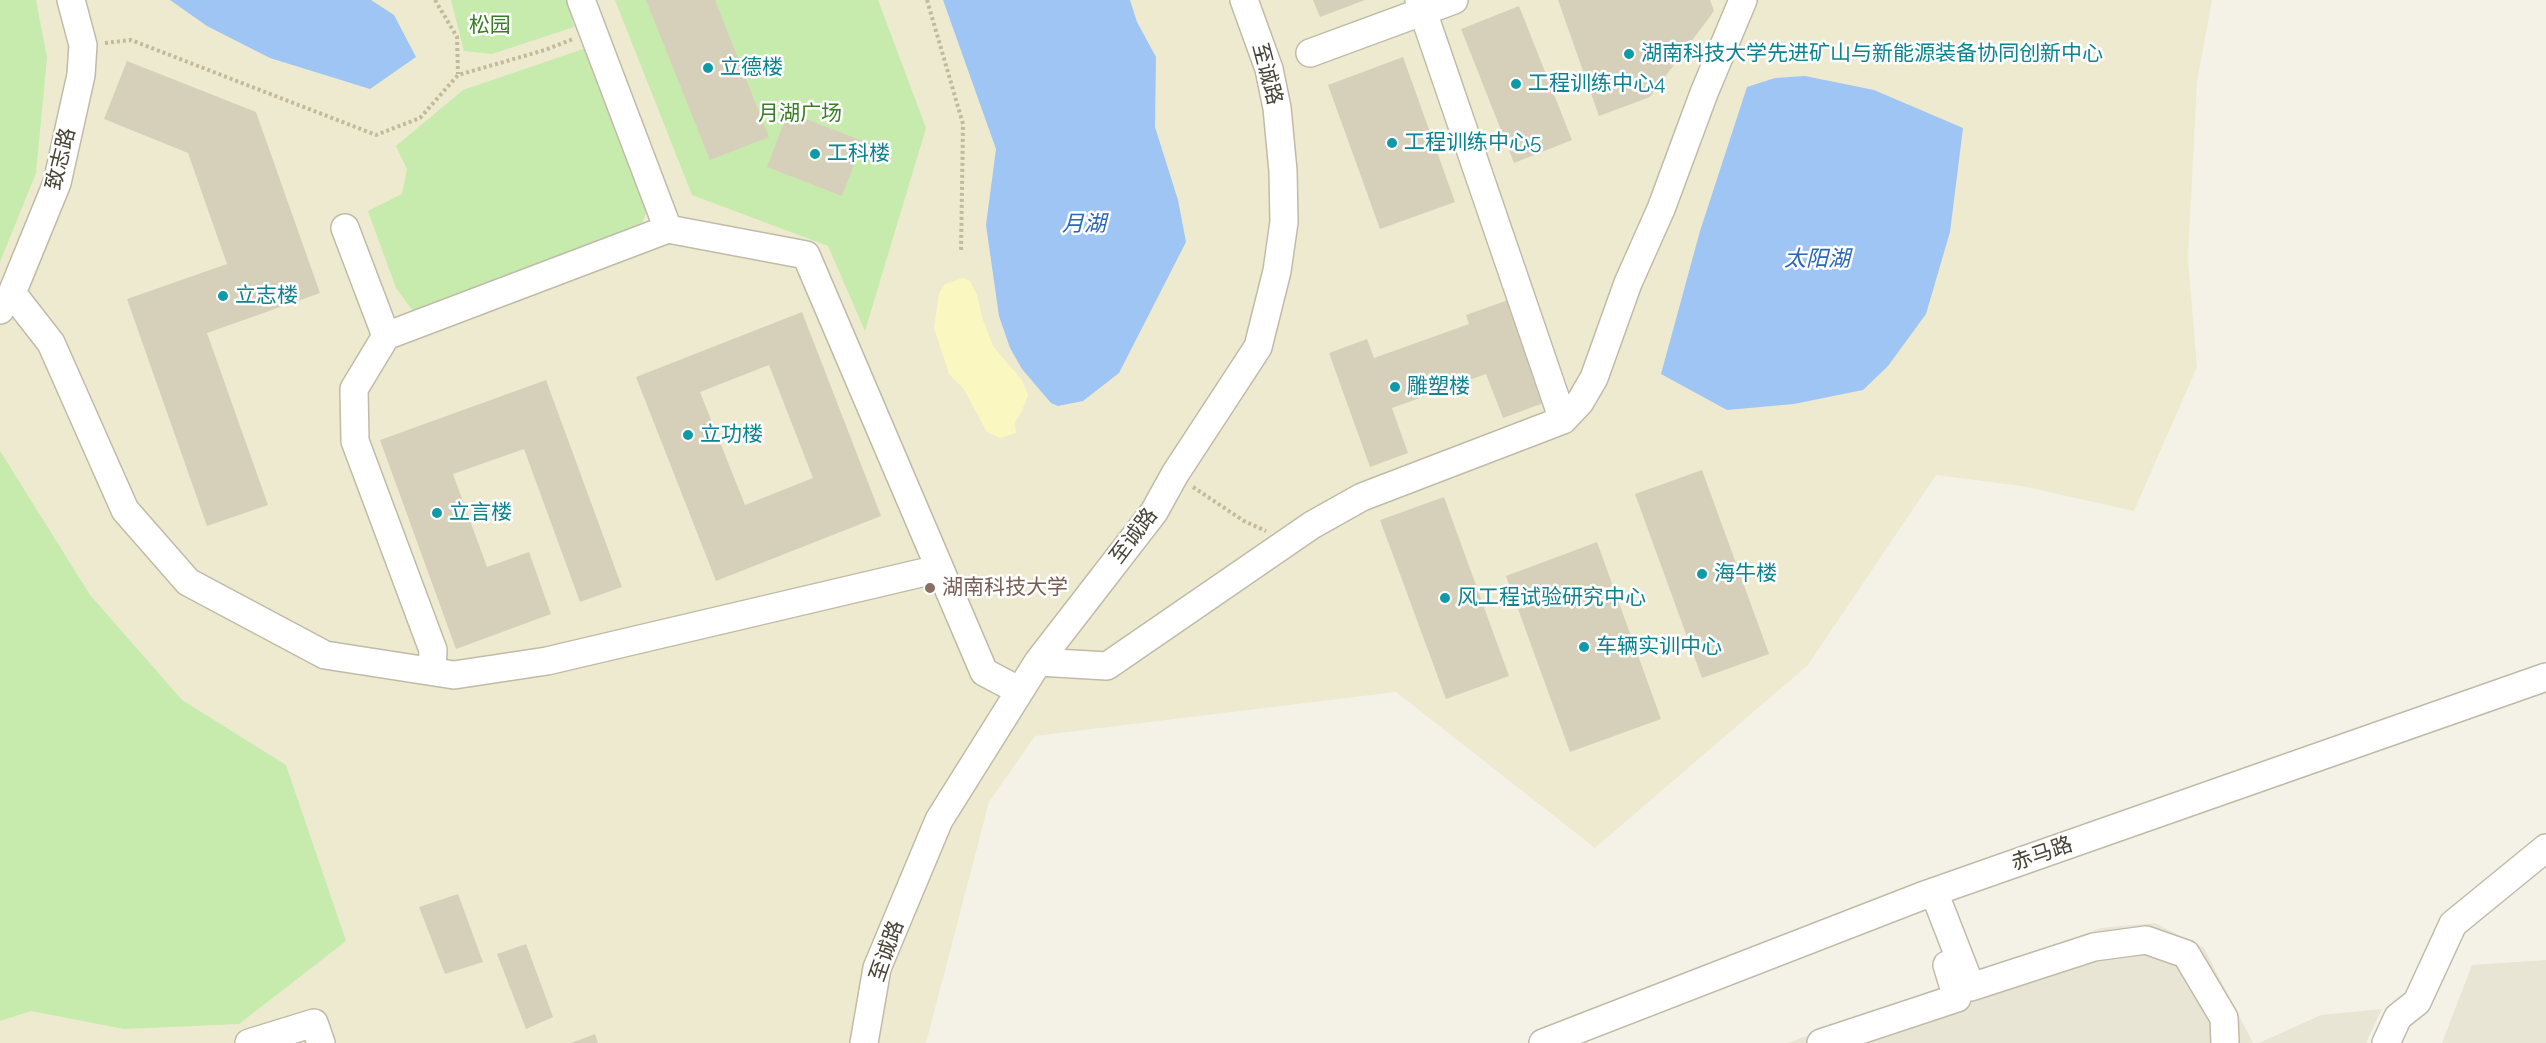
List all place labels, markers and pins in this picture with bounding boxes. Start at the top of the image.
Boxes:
place label: 湖南科技大学先进矿山与新能源装备协同创新中心 [1641,41,2103,67]
marker: 湖南科技大学先进矿山与新能源装备协同创新中心 [1622,47,1636,61]
place label: 立德楼 [720,55,783,81]
marker: 立德楼 [701,61,715,75]
place label: 工程训练中心4 [1528,71,1665,97]
marker: 工程训练中心4 [1509,77,1523,91]
place label: 工程训练中心5 [1404,130,1541,156]
marker: 工程训练中心5 [1385,136,1399,150]
place label: 工科楼 [827,141,890,167]
marker: 工科楼 [808,147,822,161]
place label: 立志楼 [235,283,298,309]
marker: 立志楼 [216,289,230,303]
place label: 雕塑楼 [1407,374,1470,400]
marker: 雕塑楼 [1388,380,1402,394]
place label: 立功楼 [700,422,763,448]
marker: 立功楼 [681,428,695,442]
place label: 立言楼 [449,500,512,526]
marker: 立言楼 [430,506,444,520]
place label: 海牛楼 [1714,561,1777,587]
marker: 海牛楼 [1695,567,1709,581]
place label: 湖南科技大学 [942,575,1068,601]
marker: 湖南科技大学 [923,581,937,595]
place label: 风工程试验研究中心 [1457,585,1646,611]
marker: 风工程试验研究中心 [1438,591,1452,605]
place label: 车辆实训中心 [1596,634,1722,660]
marker: 车辆实训中心 [1577,640,1591,654]

